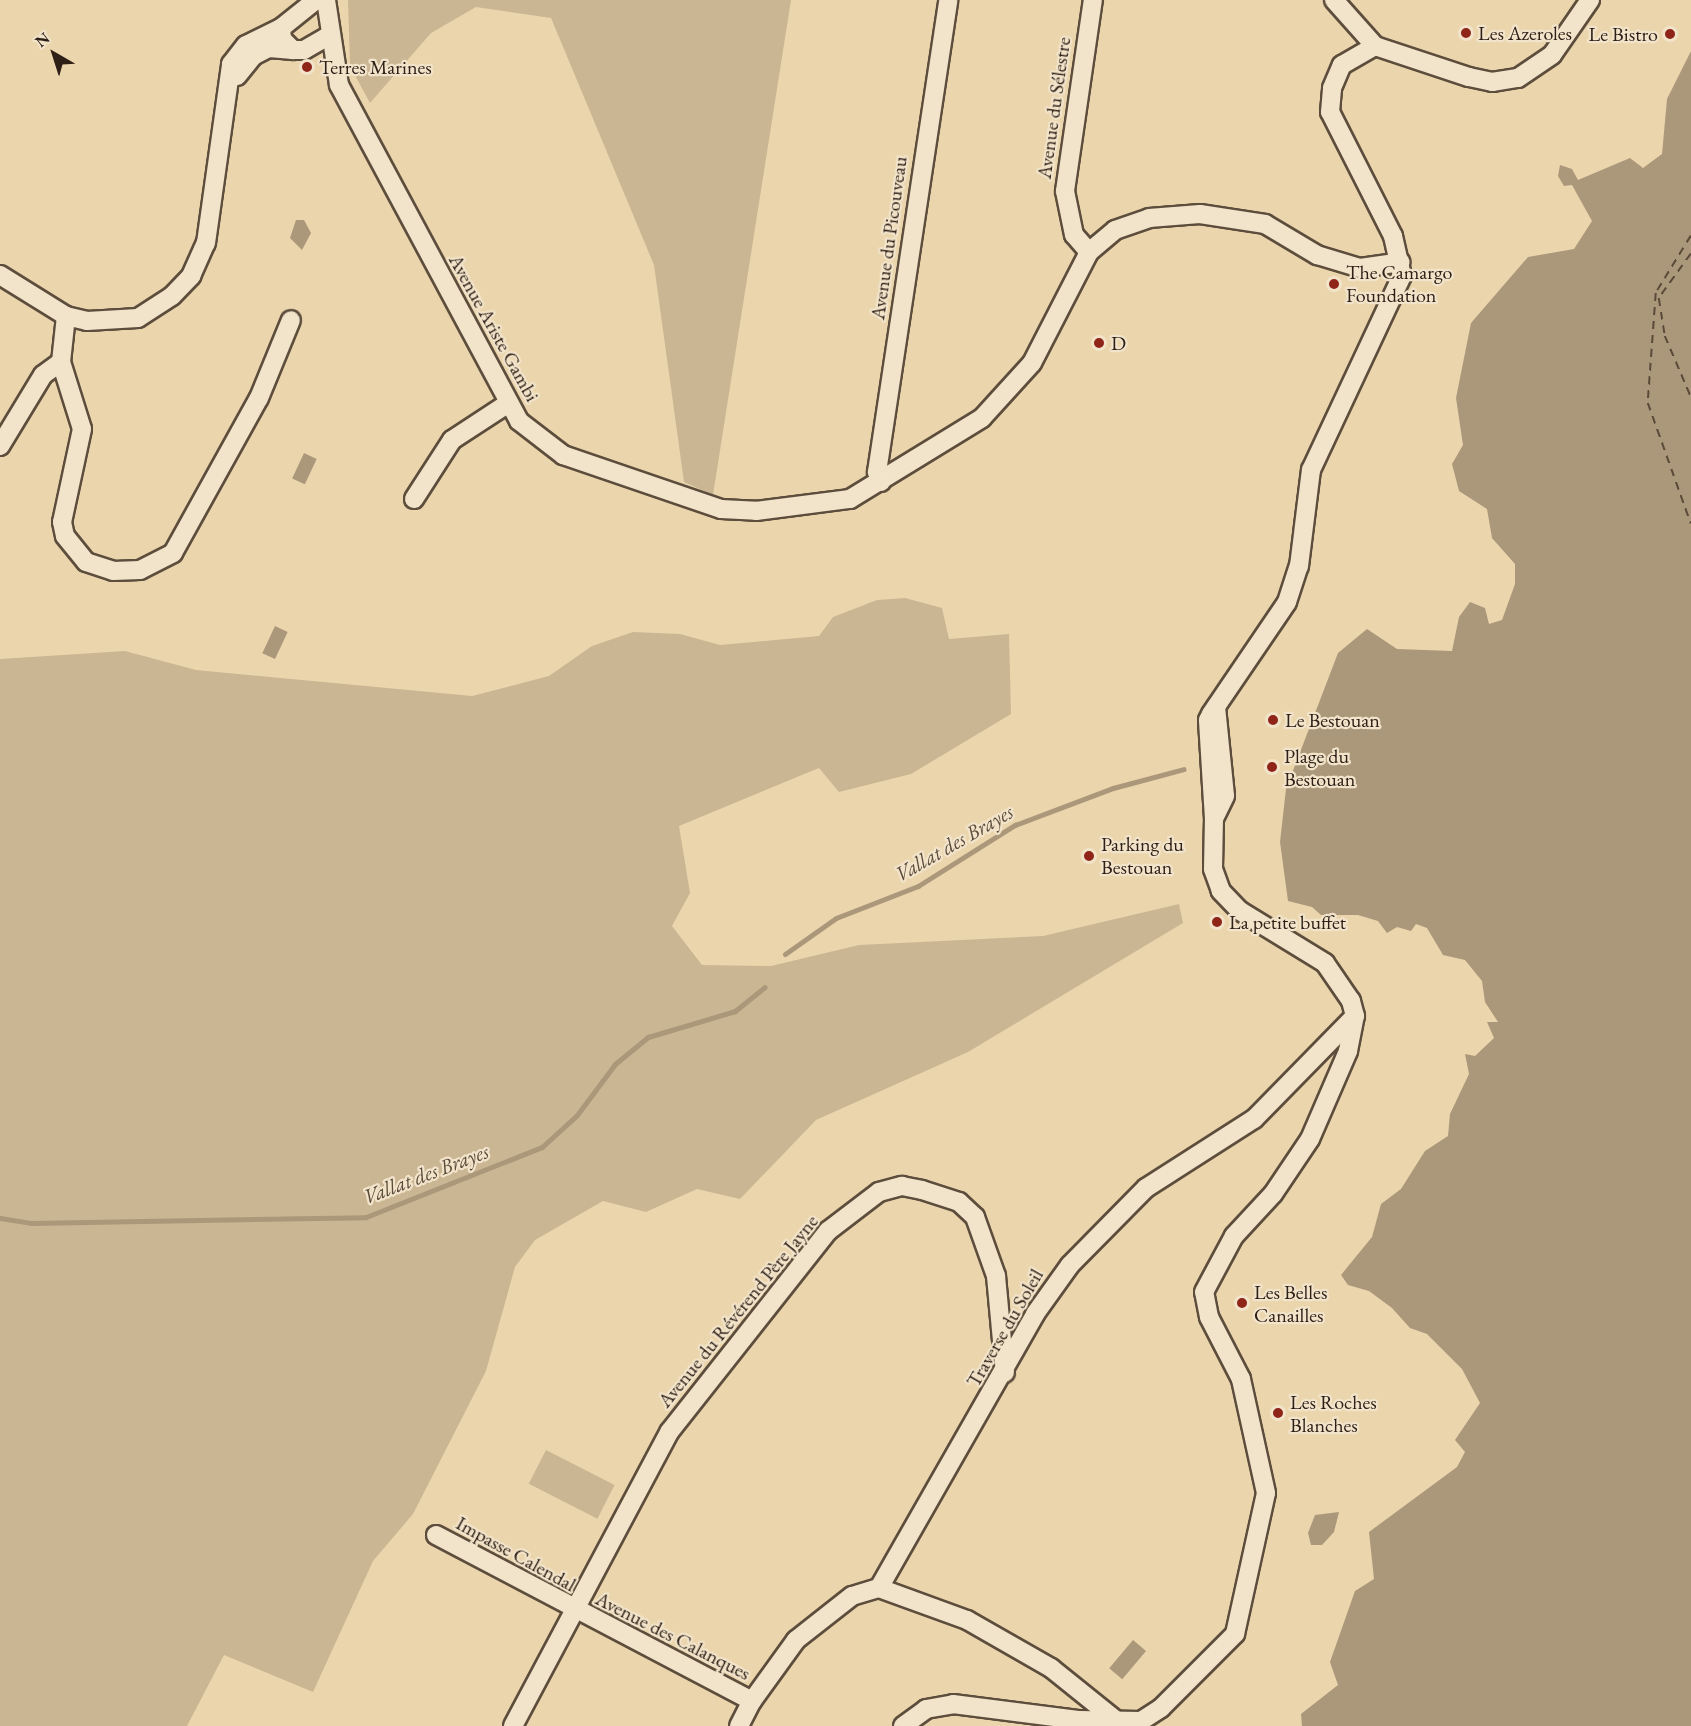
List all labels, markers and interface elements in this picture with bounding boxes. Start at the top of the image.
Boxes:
place label: Les Azeroles [1478,21,1572,45]
place label: Le Bistro [1589,22,1658,46]
north arrow [24,24,84,84]
marker: Les Azeroles [1459,26,1473,40]
text: N [31,27,54,52]
marker: Le Bistro [1663,27,1677,41]
street label: Avenue du Sélestre [1032,36,1076,180]
place label: Terres Marines [319,55,432,79]
marker: Terres Marines [300,60,314,74]
street label: Avenue du Picouveau [866,155,912,321]
street label: Avenue Ariste Gambi [444,250,544,406]
place label: The Camargo Foundation [1346,260,1452,307]
marker: The Camargo Foundation [1327,277,1341,291]
place label: D [1111,331,1126,355]
marker: D [1092,336,1106,350]
place label: Le Bestouan [1285,708,1380,732]
marker: Le Bestouan [1266,713,1280,727]
place label: Plage du Bestouan [1284,744,1355,791]
marker: Plage du Bestouan [1265,760,1279,774]
water label: Vallat des Brayes [890,799,1018,887]
place label: Parking du Bestouan [1101,832,1184,879]
marker: Parking du Bestouan [1082,849,1096,863]
place label: La petite buffet [1229,910,1346,934]
marker: La petite buffet [1210,915,1224,929]
water label: Vallat des Brayes [360,1139,492,1209]
street label: Avenue du Révérend Père Jayne [653,1210,823,1412]
street label: Traverse du Soleil [961,1265,1049,1391]
place label: Les Belles Canailles [1254,1280,1327,1327]
marker: Les Belles Canailles [1235,1296,1249,1310]
place label: Les Roches Blanches [1290,1390,1377,1437]
marker: Les Roches Blanches [1271,1406,1285,1420]
street label: Impasse Calendal [452,1511,580,1597]
street label: Avenue des Calanques [592,1587,754,1685]

